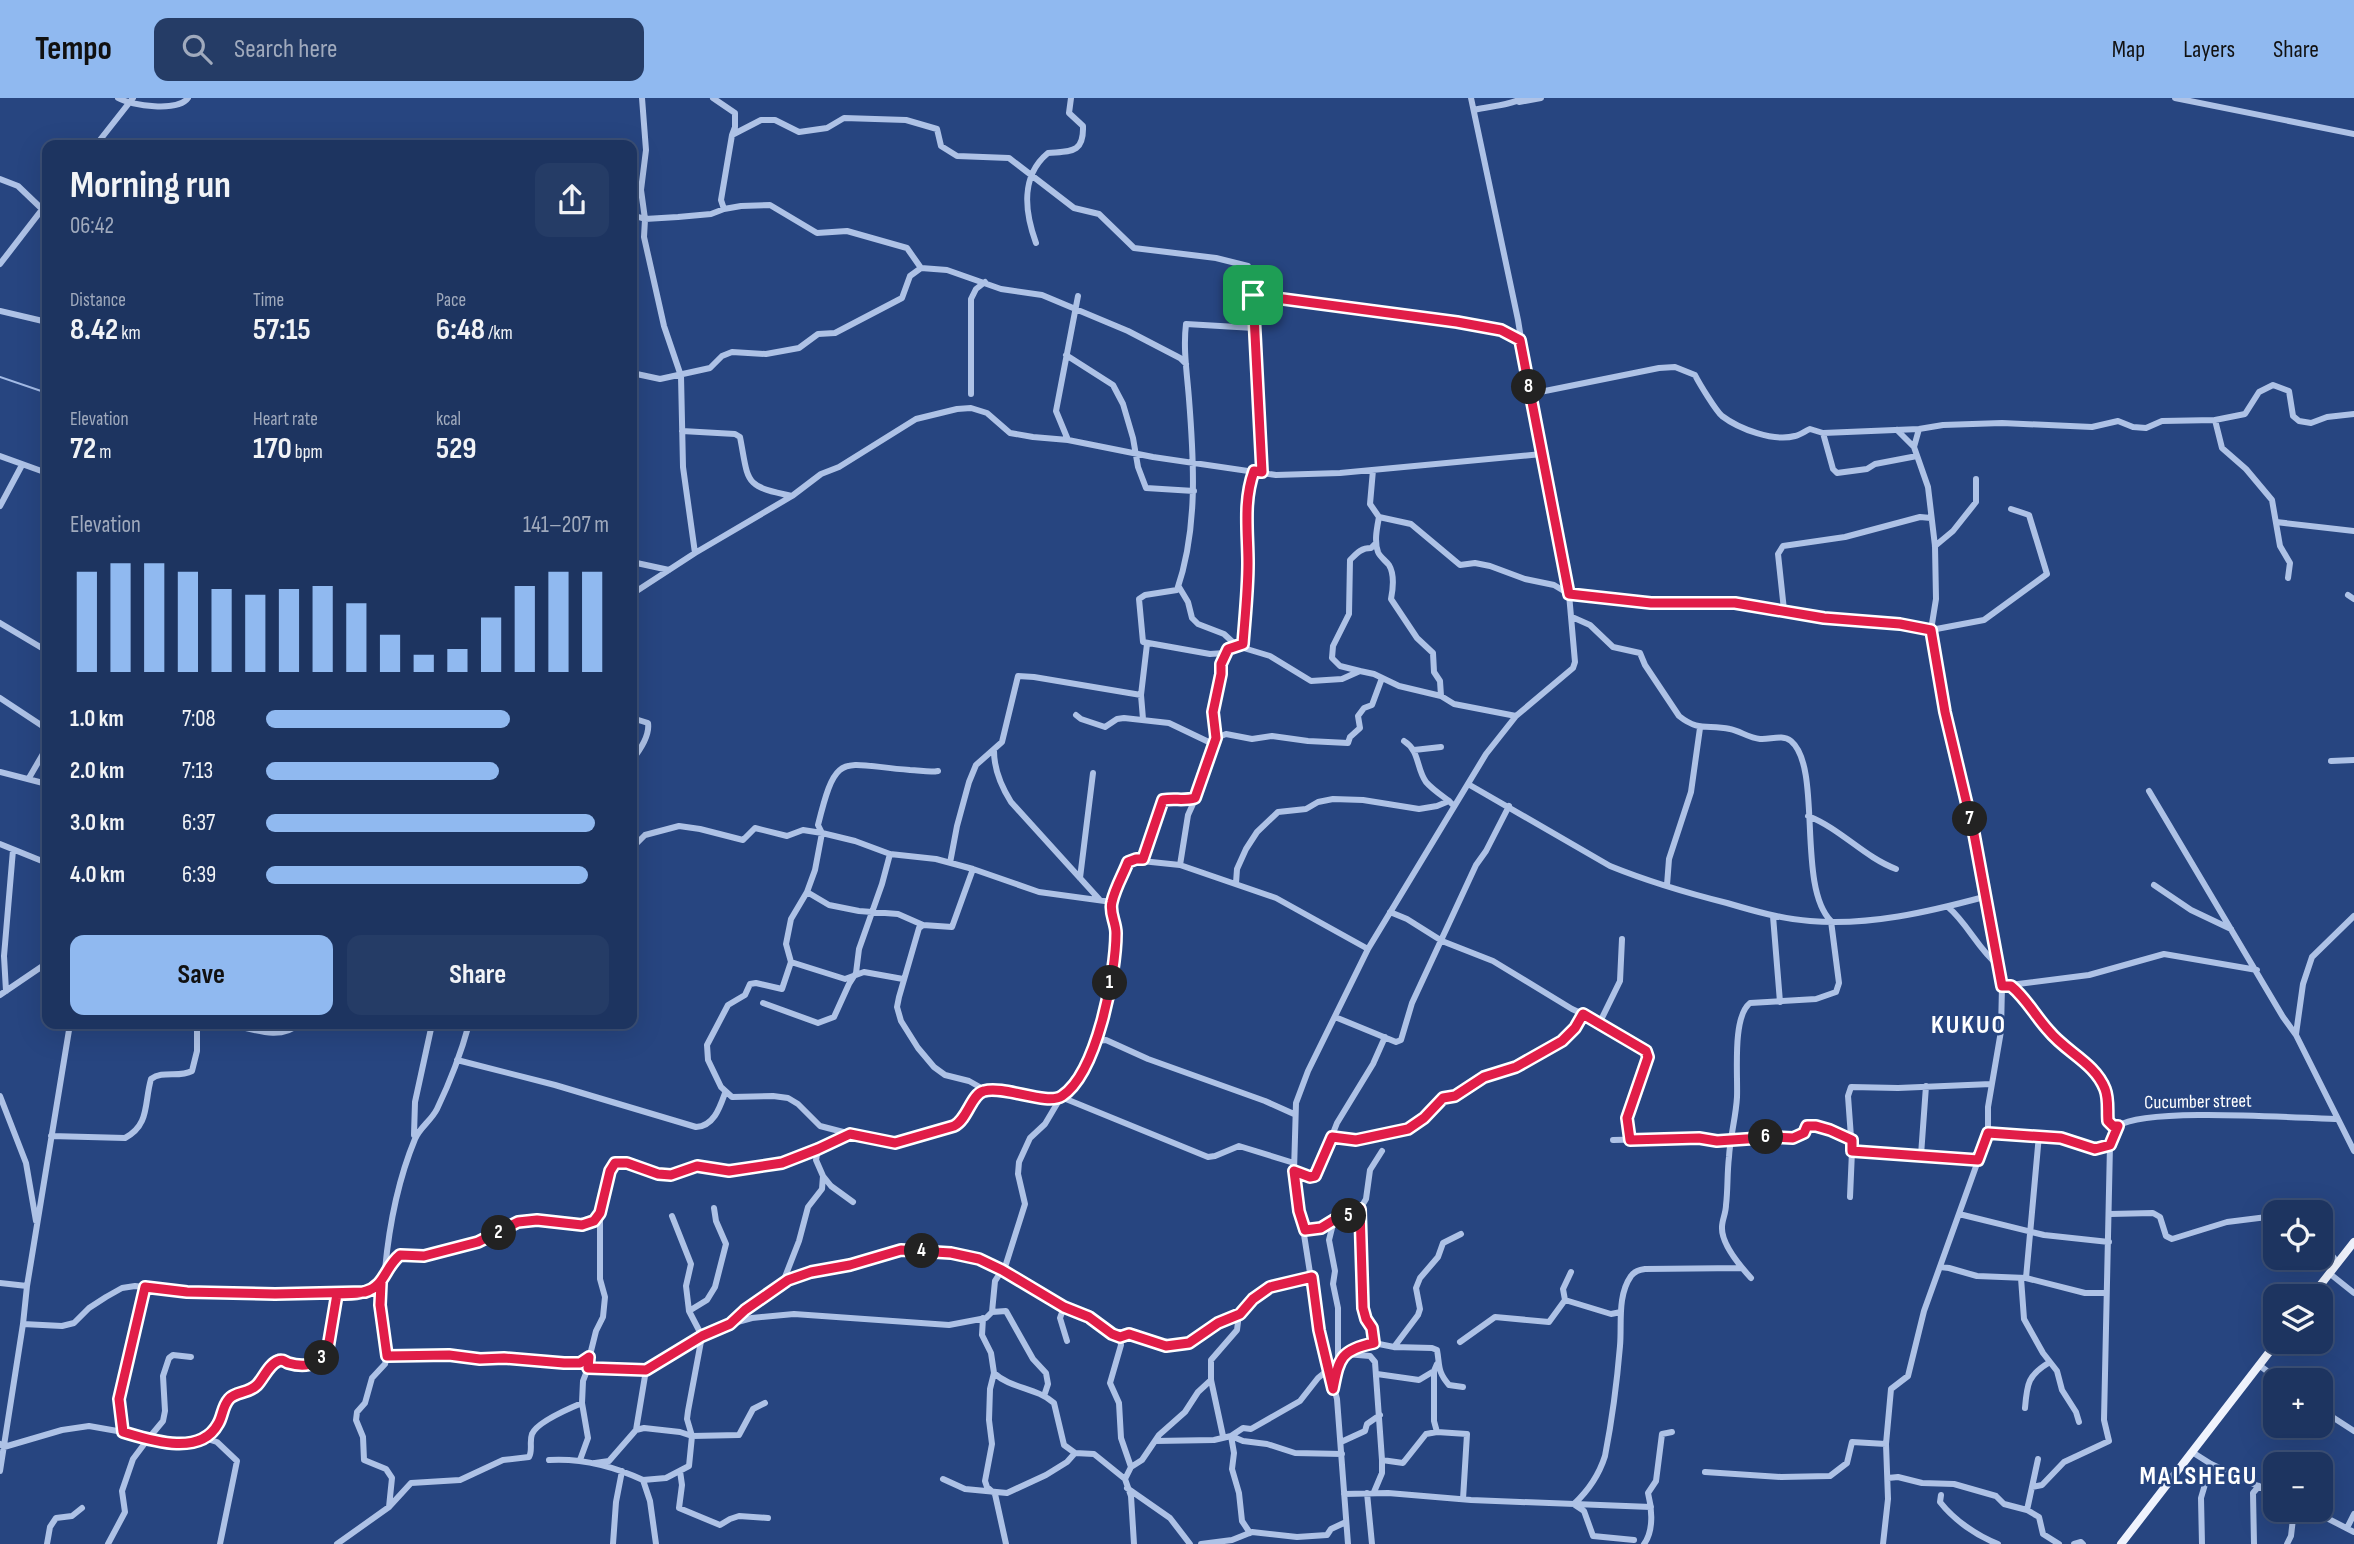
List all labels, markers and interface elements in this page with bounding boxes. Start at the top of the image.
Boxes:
search box [154,18,644,81]
text: Tempo [35,29,112,69]
icon: search [178,30,216,68]
text: Search here [234,34,337,65]
text: Map [2112,35,2145,64]
text: Layers [2183,35,2235,64]
text: Share [2273,35,2319,64]
text: Morning run [70,163,231,208]
button: share [535,163,609,237]
text: 06:42 [70,212,114,240]
pin [1223,265,1283,325]
icon: arrive [1234,276,1272,314]
text: Distance [70,289,126,312]
text: Time [253,289,284,312]
text: Pace [436,289,466,312]
text: 8.42 [70,312,118,348]
text: 57:15 [253,312,311,348]
text: 6:48 [436,312,485,348]
text: km [118,322,141,345]
text: /km [485,322,513,345]
pin: 8 [1512,370,1546,404]
text: 8 [1524,375,1533,398]
text: Elevation [70,408,129,431]
text: Heart rate [253,408,318,431]
text: kcal [436,408,461,431]
text: 72 [70,431,96,467]
text: 170 [253,431,292,467]
text: 529 [436,431,477,467]
text: m [96,441,111,464]
text: bpm [292,441,323,464]
text: Elevation [70,511,141,539]
text: 141–207 m [523,511,609,539]
text: 1.0 km [70,705,124,733]
text: 7:08 [182,705,216,733]
text: 2.0 km [70,757,124,785]
text: 7:13 [182,757,213,785]
pin: 7 [1952,802,1988,836]
text: 7 [1965,807,1974,830]
text: 3.0 km [70,809,125,837]
text: 6:37 [182,809,215,837]
text: 4.0 km [70,861,125,889]
text: 6:39 [182,861,216,889]
button: Save [70,935,333,1015]
button: Share [347,935,609,1015]
pin: 1 [1092,966,1128,1001]
text: 1 [1106,971,1113,994]
district label: KUKUO [1931,1010,2007,1041]
street label: Cucumber street [2144,1090,2252,1114]
pin: 6 [1748,1119,1784,1154]
text: 6 [1761,1125,1770,1148]
pin: 5 [1332,1198,1366,1234]
map controls [2263,1200,2333,1522]
button: locate [2263,1200,2333,1270]
text: 5 [1344,1204,1353,1227]
pin: 2 [482,1216,516,1250]
text: 2 [494,1221,503,1244]
pin: 4 [904,1234,940,1268]
text: 4 [917,1239,926,1262]
button: layers [2263,1284,2333,1354]
pin: 3 [304,1340,340,1376]
text: 3 [317,1346,326,1369]
button: + [2263,1368,2333,1438]
button: − [2263,1452,2333,1522]
district label: MALSHEGU [2140,1461,2258,1492]

